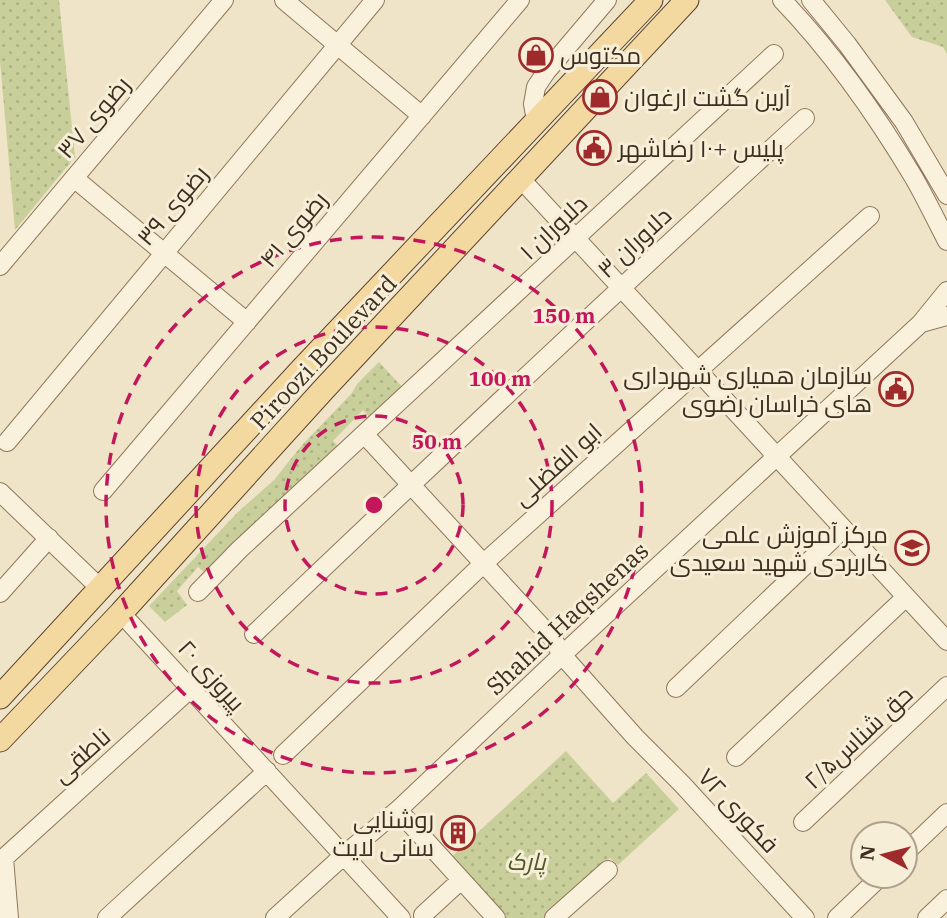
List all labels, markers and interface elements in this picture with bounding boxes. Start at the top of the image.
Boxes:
shop icon: مکتوس [517,36,555,74]
place label: مکتوس [560,39,641,71]
street label: رضوی ۳۷ [49,69,137,165]
shop icon: آرین گشت ارغوان [581,78,619,116]
place label: آرین گشت ارغوان [624,81,791,113]
public building icon: پلیس +۱۰ رضاشهر [575,129,613,167]
place label: پلیس +۱۰ رضاشهر [616,132,784,165]
street label: رضوی ۳۹ [129,158,215,252]
street label: رضوی ۴۱ [252,184,334,274]
street label: دلاوران ۱ [512,187,594,267]
street label: دلاوران ۳ [590,199,678,285]
street label: Piroozi Boulevard [243,268,403,436]
text: 150 m [532,301,596,329]
place label: سازمان همیاری شهرداری های خراسان رضوی [623,359,872,419]
text: 100 m [468,364,532,392]
public building icon: سازمان همیاری شهرداری های خراسان رضوی [877,370,915,408]
street label: ابو الفضلی [506,415,608,513]
text: 50 m [412,427,462,455]
centre of rings [362,493,386,517]
place label: مرکز آموزش علمی کاربردی شهید سعیدی [670,518,888,578]
school or university icon: مرکز آموزش علمی کاربردی شهید سعیدی [893,529,931,567]
street label: Shahid Haqshenas [479,534,655,702]
street label: پیروزی ۲۰ [171,632,253,719]
street label: حق شناس۲/۵ [797,678,919,796]
street label: ناطقی [45,720,117,790]
street label: فکوری ۷۲ [691,761,787,859]
place label: روشنایی سانی لایت [332,803,434,863]
building icon: روشنایی سانی لایت [439,814,477,852]
north arrow [849,820,919,890]
text: N [854,844,880,862]
park label: پارک [507,845,547,878]

